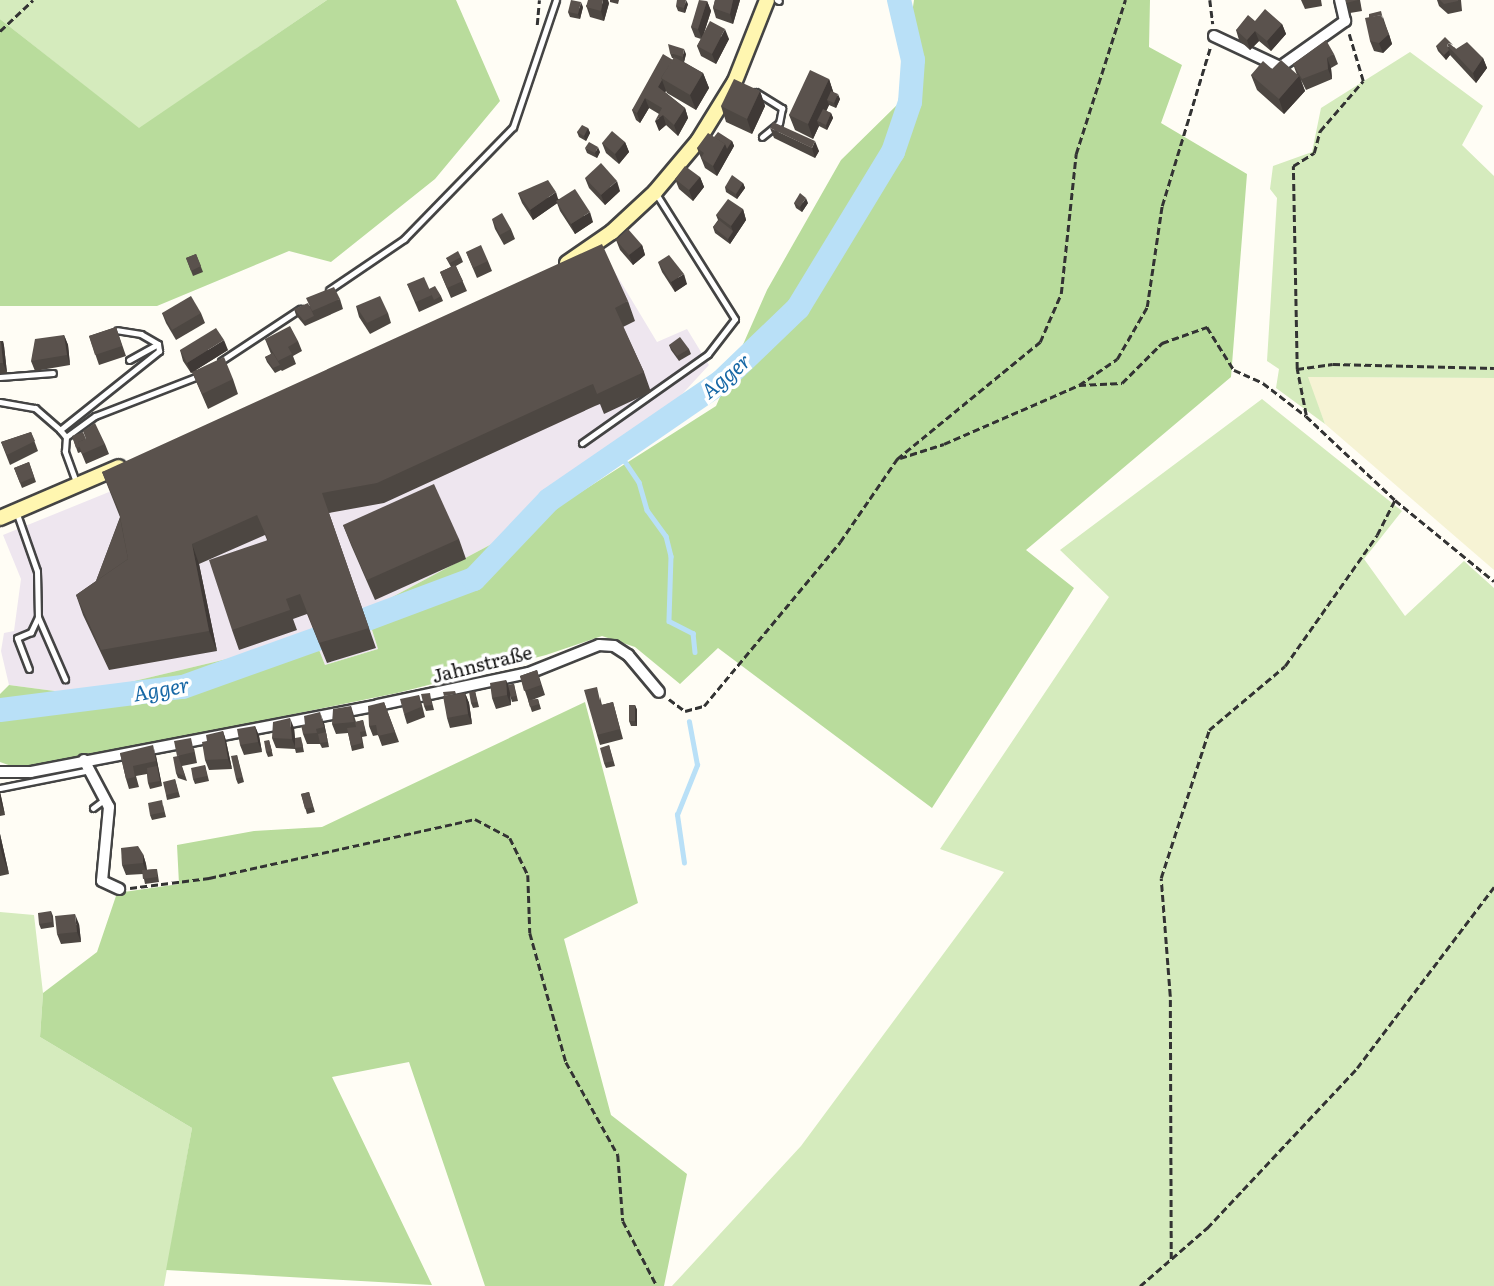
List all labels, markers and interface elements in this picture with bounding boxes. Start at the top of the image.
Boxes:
water label: Agger [695,347,755,403]
street label: Jahnstraße [430,641,534,687]
water label: Agger [131,671,191,705]

